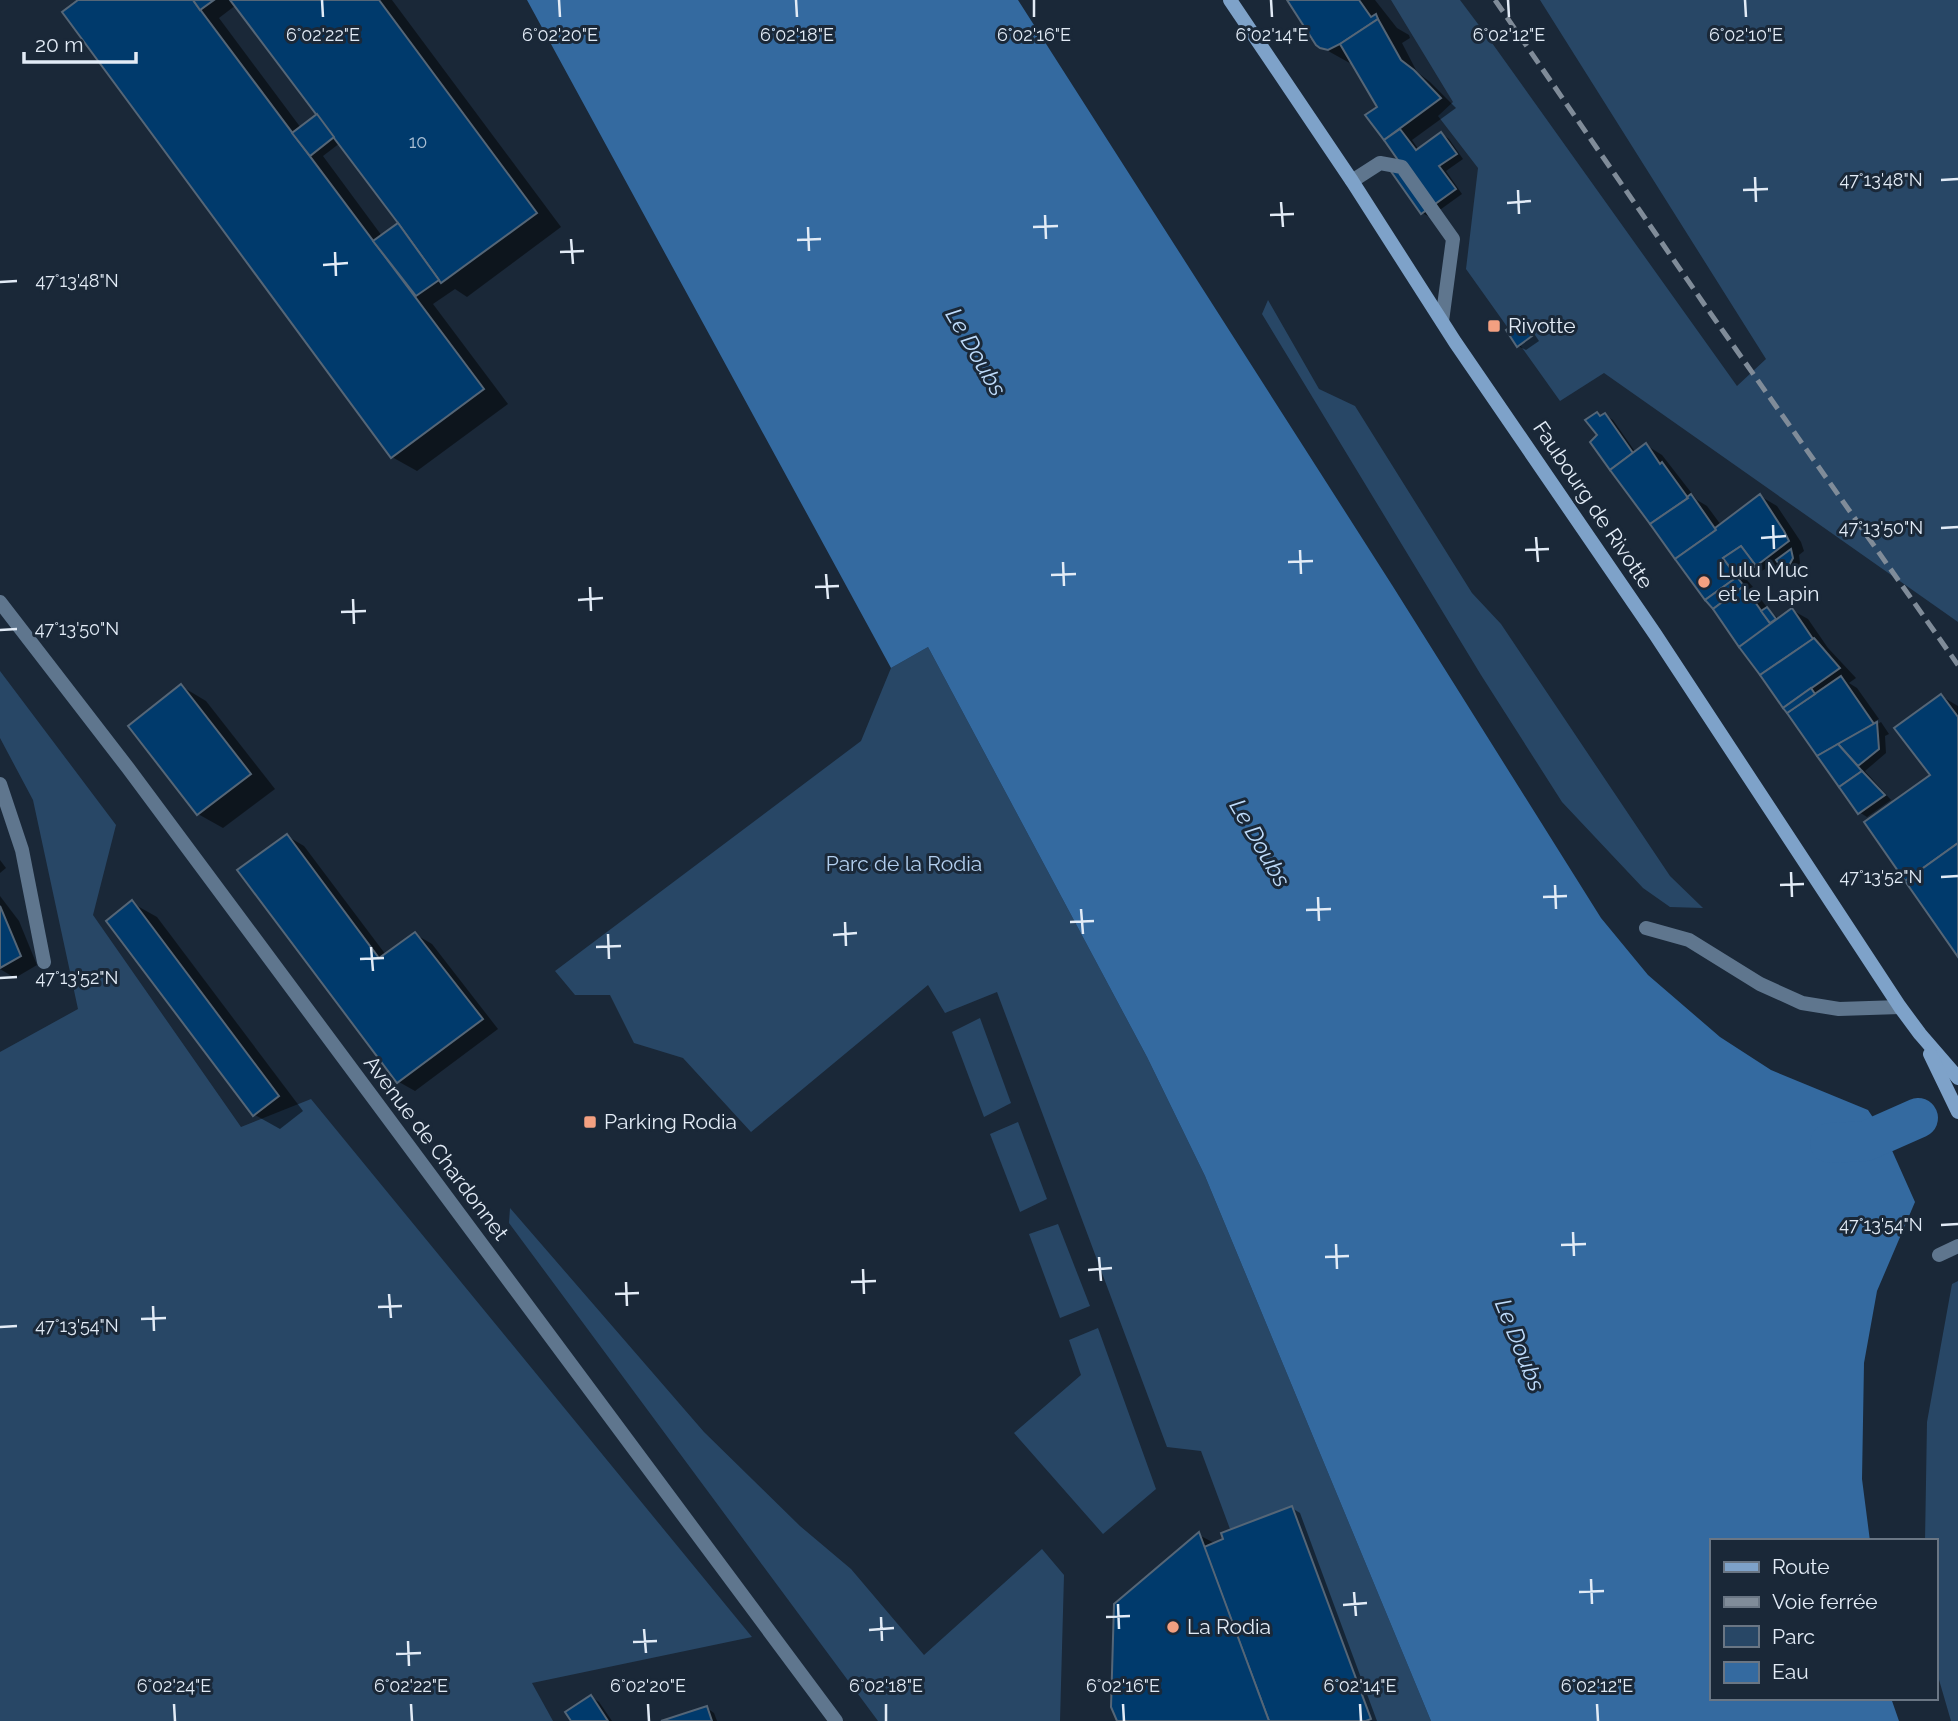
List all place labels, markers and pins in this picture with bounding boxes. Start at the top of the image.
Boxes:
place label: Rivotte [1508,313,1576,338]
marker: Rivotte [1486,318,1502,334]
place label: Lulu Muc et le Lapin [1718,557,1819,606]
marker: Lulu Muc et le Lapin [1696,574,1712,590]
place label: Parking Rodia [604,1109,737,1134]
marker: Parking Rodia [582,1114,598,1130]
place label: La Rodia [1187,1614,1271,1639]
marker: La Rodia [1165,1619,1181,1635]

